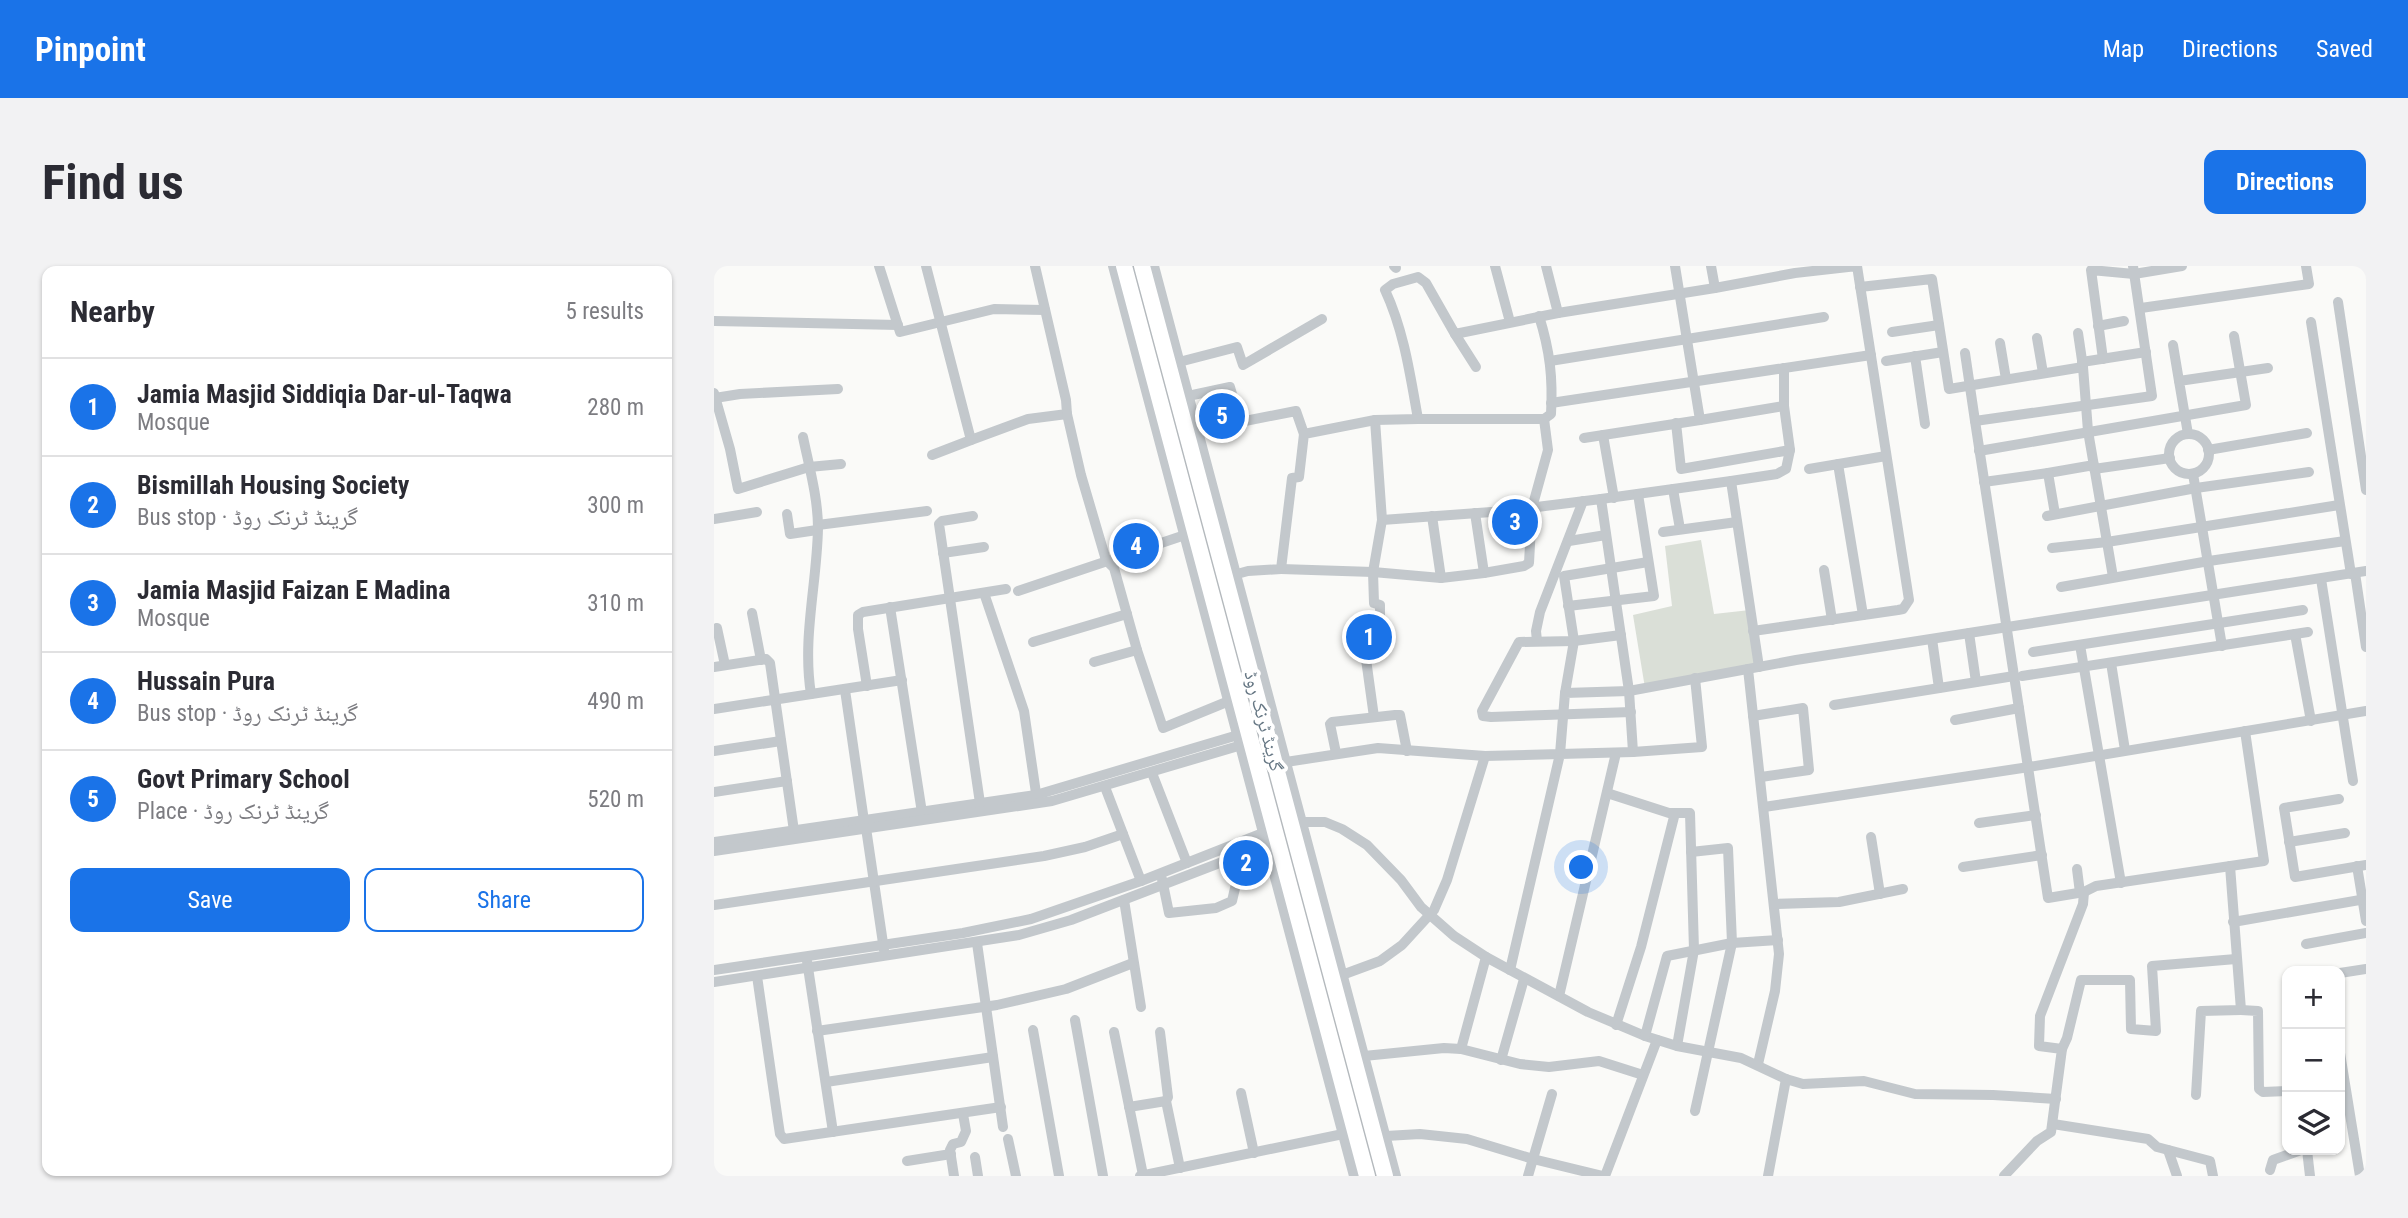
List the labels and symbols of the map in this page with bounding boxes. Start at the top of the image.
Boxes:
pin: 5 [1199,390,1245,442]
pin: 3 [1492,496,1538,548]
pin: 4 [1113,520,1159,572]
pin: 1 [1346,611,1392,663]
street label: گرینڈ ٹرنک روڈ [1239,668,1289,774]
pin: 2 [1223,837,1269,889]
your location [1564,850,1598,884]

